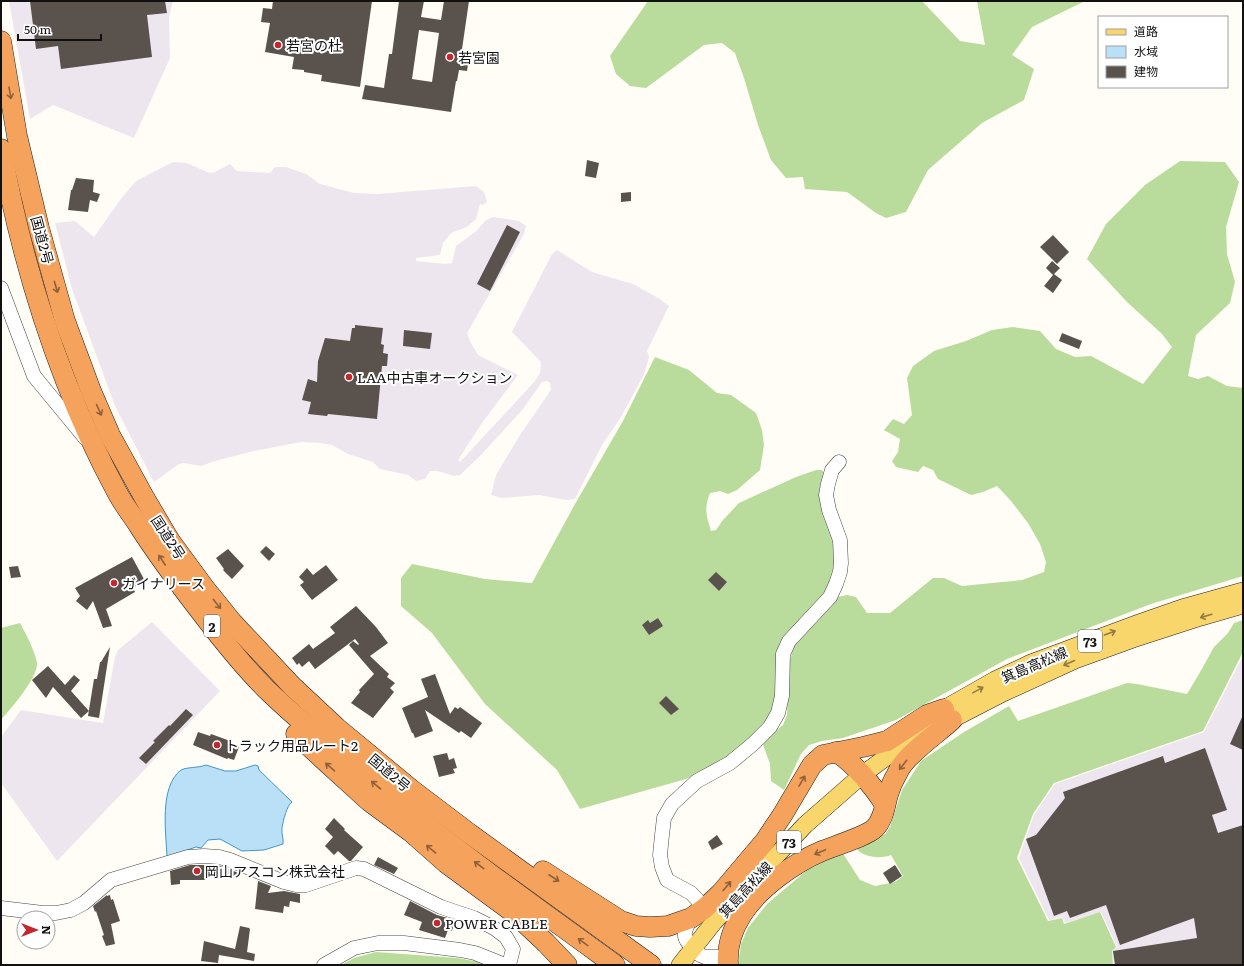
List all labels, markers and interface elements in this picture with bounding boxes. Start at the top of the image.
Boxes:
scale bar [18,16,101,42]
legend [1098,16,1228,88]
text: 50 m [24,20,51,38]
text: 道路 [1134,22,1158,40]
place label: 若宮の杜 [286,35,342,55]
marker: 若宮の杜 [273,40,283,50]
text: 水域 [1134,42,1158,60]
place label: 若宮園 [458,47,500,67]
marker: 若宮園 [445,52,455,62]
text: 建物 [1134,62,1158,80]
one-way arrow [6,86,14,99]
street label: 国道2号 [27,214,59,266]
one-way arrow [53,281,60,294]
place label: LAA中古車オークション [357,367,513,387]
marker: LAA中古車オークション [344,372,354,382]
one-way arrow [96,403,103,415]
street label: 国道2号 [147,511,191,563]
one-way arrow [158,555,166,566]
place label: ガイナリース [122,573,205,593]
marker: ガイナリース [109,578,119,588]
one-way arrow [213,598,222,609]
one-way arrow [1199,613,1212,620]
road number: 2 [204,615,220,637]
one-way arrow [1104,629,1117,636]
road number: 73 [1078,630,1102,652]
street label: 箕島高松線 [998,641,1070,687]
one-way arrow [1064,660,1076,667]
one-way arrow [972,685,984,693]
place label: トラック用品ルート2 [225,735,358,755]
marker: トラック用品ルート2 [212,740,222,750]
street label: 国道2号 [365,749,415,795]
one-way arrow [898,760,907,771]
one-way arrow [325,762,336,771]
one-way arrow [799,775,807,787]
one-way arrow [371,781,381,790]
road number: 73 [777,831,801,853]
one-way arrow [425,845,436,854]
one-way arrow [814,849,826,856]
street label: 箕島高松線 [714,857,776,921]
place label: 岡山アスコン株式会社 [205,861,345,881]
one-way arrow [473,861,484,869]
marker: 岡山アスコン株式会社 [192,866,202,876]
one-way arrow [548,874,559,882]
one-way arrow [722,881,731,892]
north arrow [16,910,56,950]
place label: POWER CABLE [445,913,548,933]
marker: POWER CABLE [432,918,442,928]
text: N [39,925,55,935]
one-way arrow [578,938,589,946]

